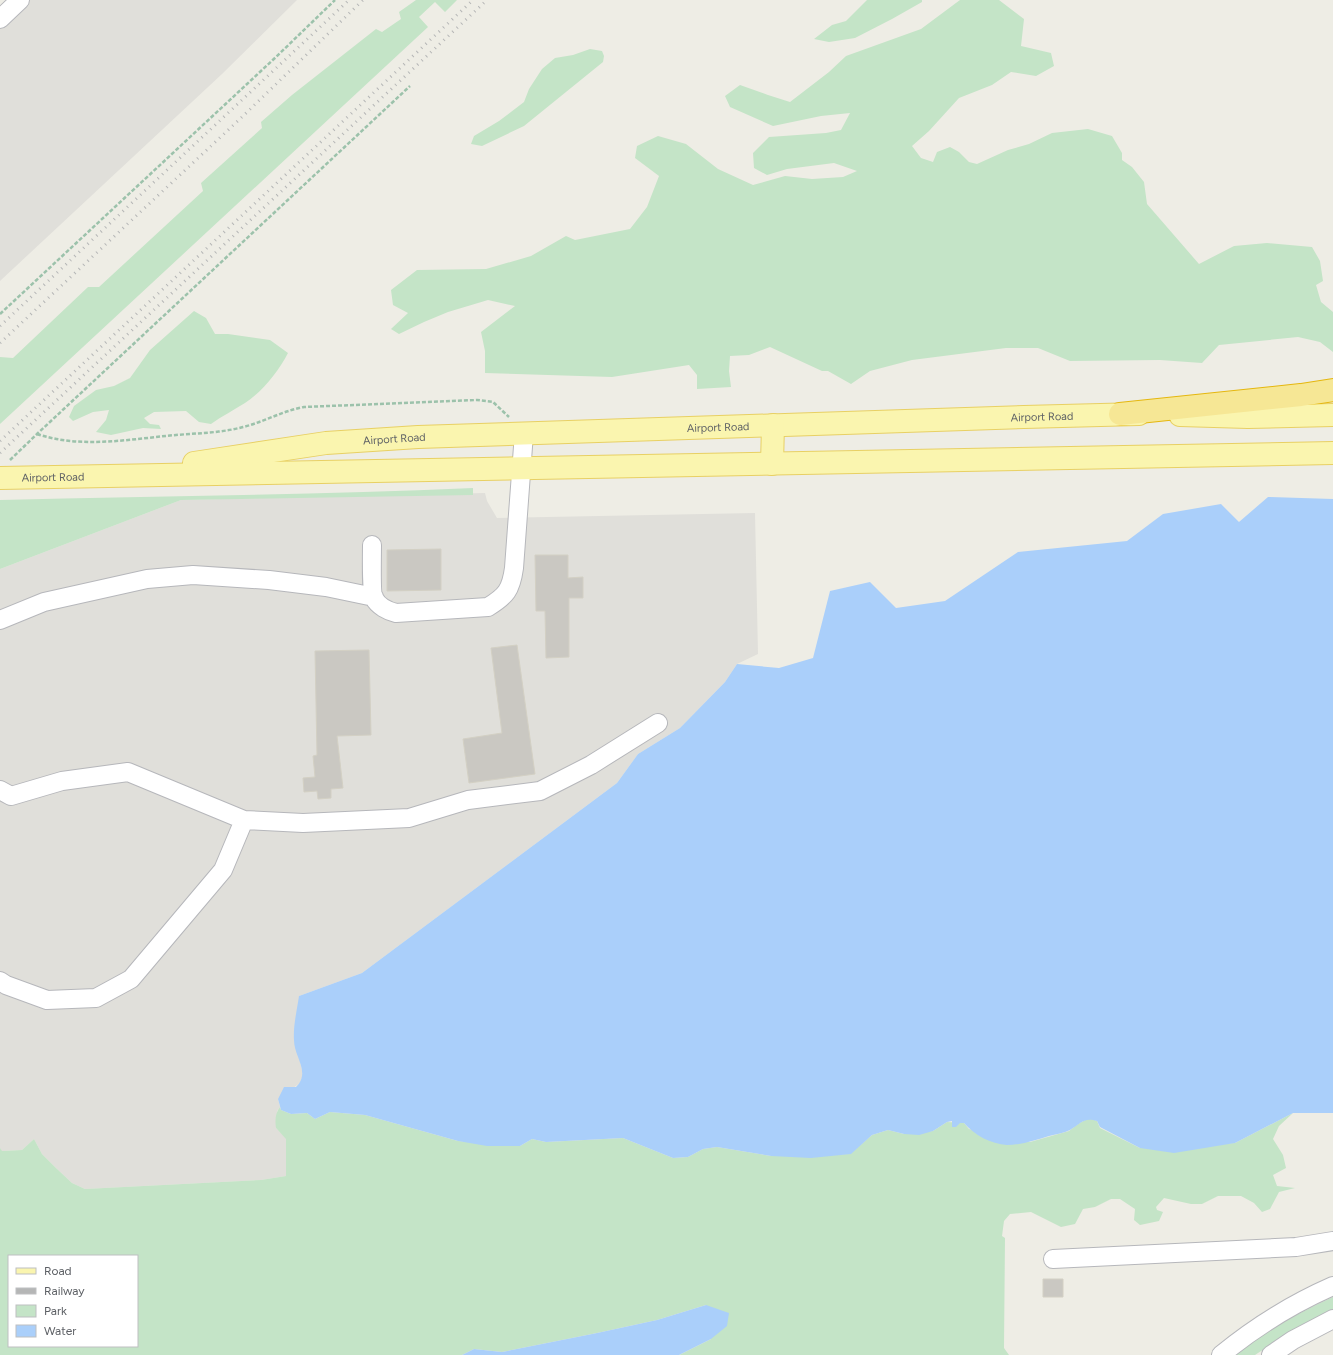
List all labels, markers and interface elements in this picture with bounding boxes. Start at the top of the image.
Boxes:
street label: Airport Road [1010,409,1073,424]
street label: Airport Road [687,420,750,435]
street label: Airport Road [363,430,426,447]
street label: Airport Road [22,470,84,484]
legend [8,1255,138,1347]
text: Road [44,1264,72,1278]
text: Railway [44,1284,85,1298]
text: Park [44,1304,67,1318]
text: Water [44,1324,76,1338]

